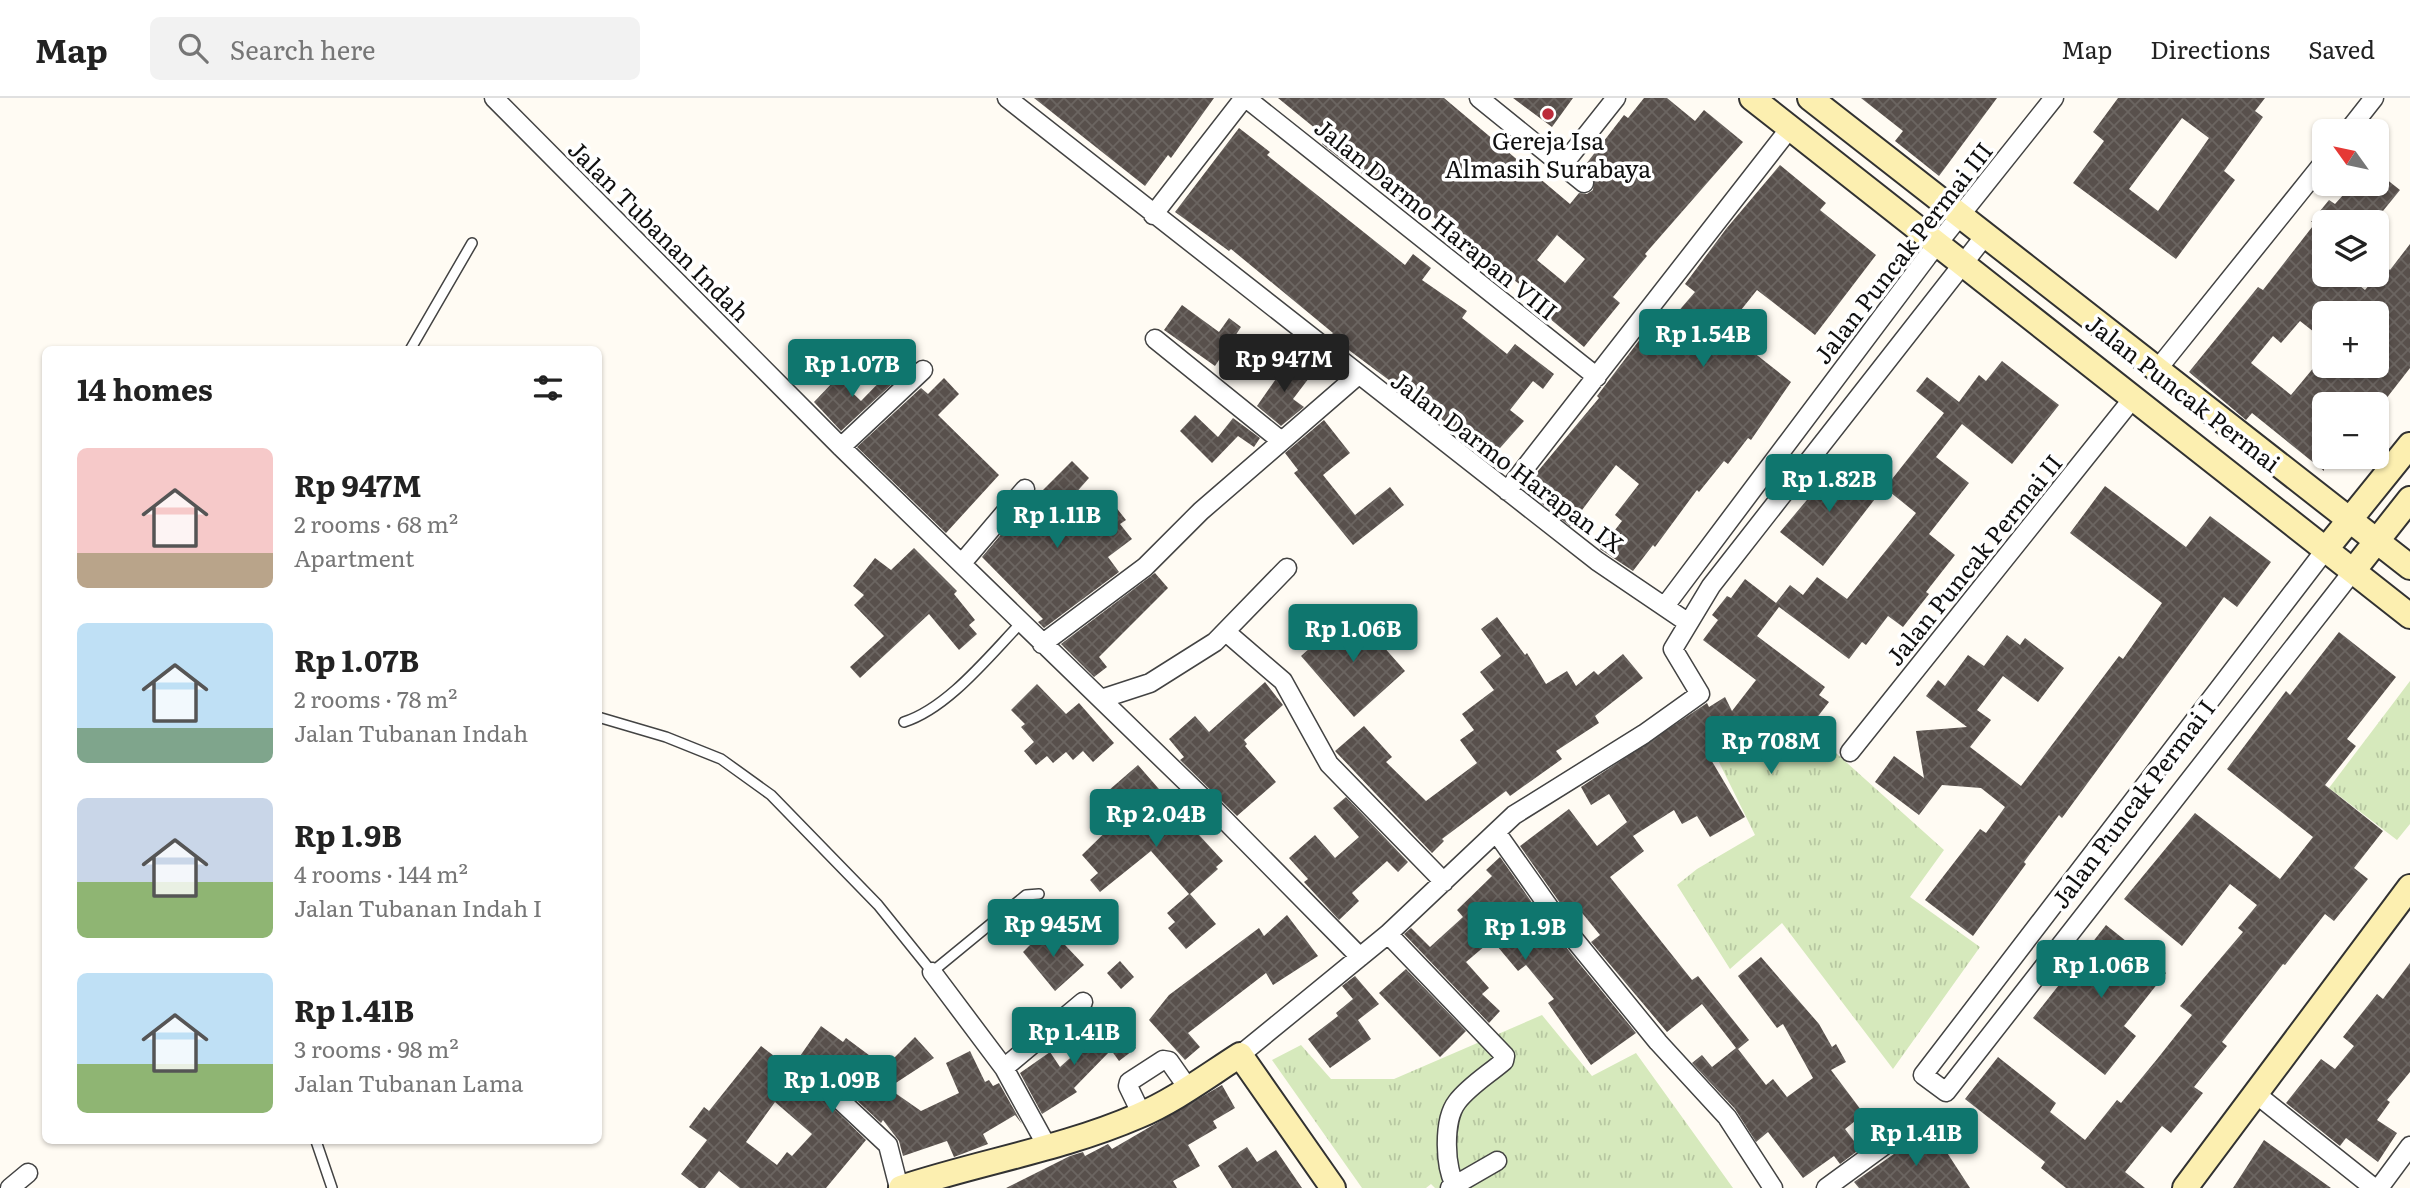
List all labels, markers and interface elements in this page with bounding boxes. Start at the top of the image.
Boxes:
search box [150,17,640,80]
text: Map [35,24,108,73]
icon: search [174,29,212,67]
text: Search here [230,29,376,68]
text: Map [2061,31,2112,66]
text: Directions [2150,31,2270,66]
text: Saved [2308,31,2375,66]
marker: Gereja Isa Almasih Surabaya [1540,106,1556,122]
street label: Jalan Darmo Harapan VIII [1308,109,1566,327]
north arrow [2312,119,2389,196]
map controls [2312,119,2389,469]
place label: Gereja Isa Almasih Surabaya [1445,122,1651,185]
street label: Jalan Tubanan Indah [561,131,759,329]
street label: Jalan Puncak Permai III [1804,134,2000,370]
button: layers [2312,210,2389,287]
button: + [2312,301,2389,378]
street label: Jalan Puncak Permai [2079,305,2289,479]
pin: Rp 1.54B [1631,310,1775,369]
text: Rp 1.54B [1655,315,1751,349]
pin: Rp 947M [1219,334,1349,394]
pin: Rp 1.07B [780,340,924,399]
text: Rp 947M [1235,340,1333,374]
text: Rp 1.07B [804,345,900,379]
street label: Jalan Darmo Harapan IX [1384,362,1632,560]
text: 14 homes [77,366,213,410]
icon: filters [529,369,567,407]
button: − [2312,392,2389,469]
street label: Jalan Puncak Permai II [1877,446,2069,672]
pin: Rp 1.82B [1757,454,1901,514]
text: Rp 1.82B [1781,460,1877,494]
text: Rp 947M [294,462,422,506]
icon: home [133,476,217,560]
pin: Rp 1.11B [985,490,1129,550]
text: Rp 1.11B [1013,496,1101,530]
text: 2 rooms · 68 m² [294,506,458,540]
text: Apartment [294,540,414,574]
pin: Rp 1.06B [1281,604,1425,664]
text: Rp 1.06B [1304,610,1402,644]
text: Rp 1.07B [294,637,419,681]
icon: home [133,651,217,735]
text: 2 rooms · 78 m² [294,681,457,715]
street label: Jalan Puncak Permai I [2042,691,2222,915]
text: Jalan Tubanan Indah [294,715,528,749]
pin: Rp 708M [1706,716,1836,776]
text: Rp 708M [1721,722,1821,756]
pin: Rp 2.04B [1084,790,1228,849]
text: Rp 2.04B [1106,795,1206,829]
text: Rp 1.9B [294,812,402,856]
icon: home [133,826,217,910]
text: 4 rooms · 144 m² [294,856,468,890]
text: Jalan Tubanan Indah I [294,890,542,924]
pin: Rp 945M [988,900,1118,959]
pin: Rp 1.9B [1460,902,1590,962]
text: Rp 945M [1004,905,1102,939]
text: Rp 1.9B [1484,908,1566,942]
pin: Rp 1.06B [2029,940,2173,1000]
text: Rp 1.06B [2052,946,2150,980]
text: Rp 1.41B [294,987,414,1031]
icon: home [133,1001,217,1085]
pin: Rp 1.41B [1002,1007,1146,1067]
text: Rp 1.41B [1028,1013,1120,1047]
text: 3 rooms · 98 m² [294,1031,459,1065]
pin: Rp 1.09B [760,1056,904,1115]
text: Rp 1.09B [784,1061,880,1095]
text: Jalan Tubanan Lama [294,1065,524,1099]
pin: Rp 1.41B [1844,1108,1988,1168]
text: Rp 1.41B [1870,1114,1962,1148]

